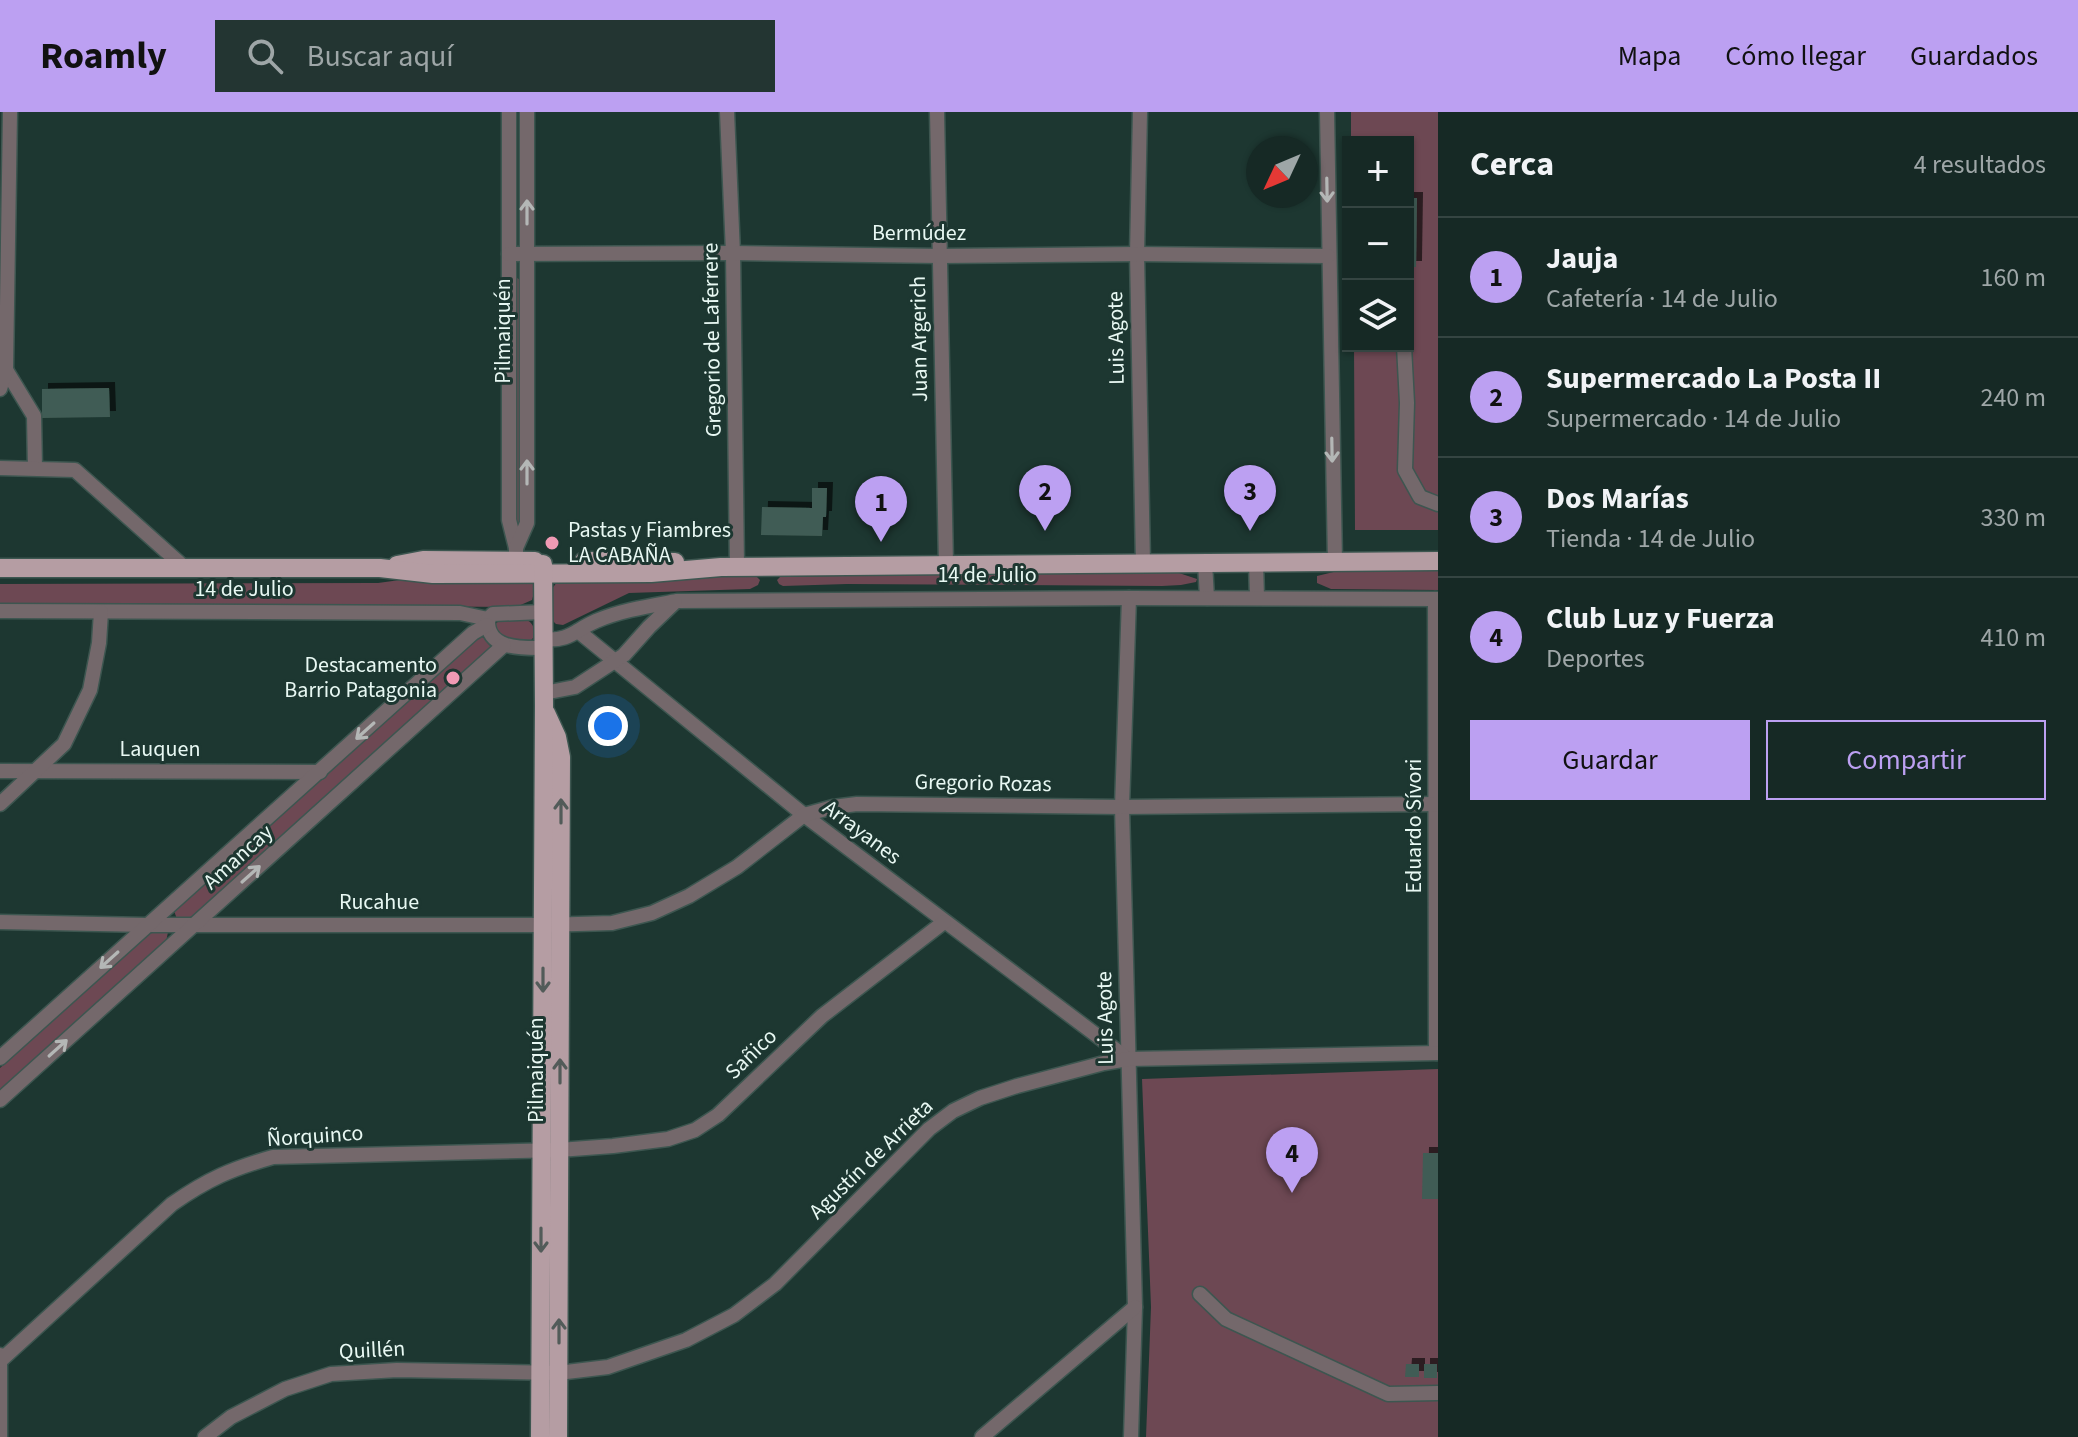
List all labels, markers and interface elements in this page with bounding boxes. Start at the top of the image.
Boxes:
search box [215,20,775,92]
text: Roamly [40,29,167,83]
icon: search [243,34,287,78]
text: Buscar aquí [307,35,454,78]
text: Mapa [1618,36,1681,76]
text: Cómo llegar [1725,36,1866,76]
text: Guardados [1910,36,2038,76]
north arrow [1246,136,1318,208]
map controls [1342,136,1414,352]
button: + [1342,136,1414,208]
text: Cerca [1470,140,1554,189]
text: 4 resultados [1914,146,2046,183]
one-way arrow [1320,176,1335,203]
one-way arrow [519,199,535,226]
button: − [1342,208,1414,280]
street label: Bermúdez [872,217,966,249]
text: Jauja [1546,237,1618,280]
street label: Gregorio de Laferrere [694,242,730,437]
text: 1 [1489,259,1503,296]
text: 160 m [1980,259,2046,296]
street label: Juan Argerich [902,276,936,402]
street label: Pilmaiquén [487,278,519,384]
button: layers [1342,280,1414,352]
text: Cafetería · 14 de Julio [1546,280,1778,317]
street label: Luis Agote [1099,291,1133,385]
text: Supermercado La Posta II [1546,357,1881,400]
text: 2 [1489,379,1503,416]
text: 240 m [1980,379,2046,416]
text: Supermercado · 14 de Julio [1546,400,1841,437]
one-way arrow [1325,436,1340,463]
one-way arrow [519,459,535,486]
pin: 2 [1019,465,1071,531]
pin: 3 [1224,465,1276,531]
pin: 1 [855,476,907,542]
text: Dos Marías [1546,477,1689,520]
text: 3 [1489,499,1503,536]
text: 330 m [1980,499,2046,536]
place label: Pastas y Fiambres LA CABAÑA [568,514,731,571]
text: Tienda · 14 de Julio [1546,520,1755,557]
marker: Pastas y Fiambres LA CABAÑA [543,534,561,552]
street label: 14 de Julio [937,559,1037,591]
street label: 14 de Julio [194,573,294,605]
text: Club Luz y Fuerza [1546,597,1775,640]
text: 4 [1489,619,1503,656]
text: 410 m [1980,619,2046,656]
text: Deportes [1546,640,1645,677]
place label: Destacamento Barrio Patagonia [284,649,437,706]
marker: Destacamento Barrio Patagonia [444,669,462,687]
your location [588,706,628,746]
button: Guardar [1470,720,1750,800]
button: Compartir [1766,720,2046,800]
one-way arrow [355,721,375,740]
street label: Lauquen [120,733,200,765]
street label: Eduardo Sívori [1398,759,1430,893]
street label: Gregorio Rozas [914,766,1052,800]
street label: Arrayanes [816,792,908,872]
one-way arrow [553,798,569,825]
street label: Amancay [196,816,281,897]
one-way arrow [241,866,261,884]
street label: Rucahue [339,886,419,918]
one-way arrow [99,951,119,969]
one-way arrow [535,966,550,993]
street label: Luis Agote [1088,971,1122,1065]
street label: Pilmaiquén [520,1017,552,1123]
street label: Sañico [718,1021,784,1087]
one-way arrow [47,1039,68,1058]
one-way arrow [552,1058,568,1085]
street label: Agustín de Arrieta [802,1091,940,1227]
street label: Ñorquinco [266,1117,364,1155]
pin: 4 [1266,1127,1318,1193]
one-way arrow [533,1226,549,1253]
one-way arrow [551,1318,567,1345]
street label: Quillén [338,1332,406,1368]

